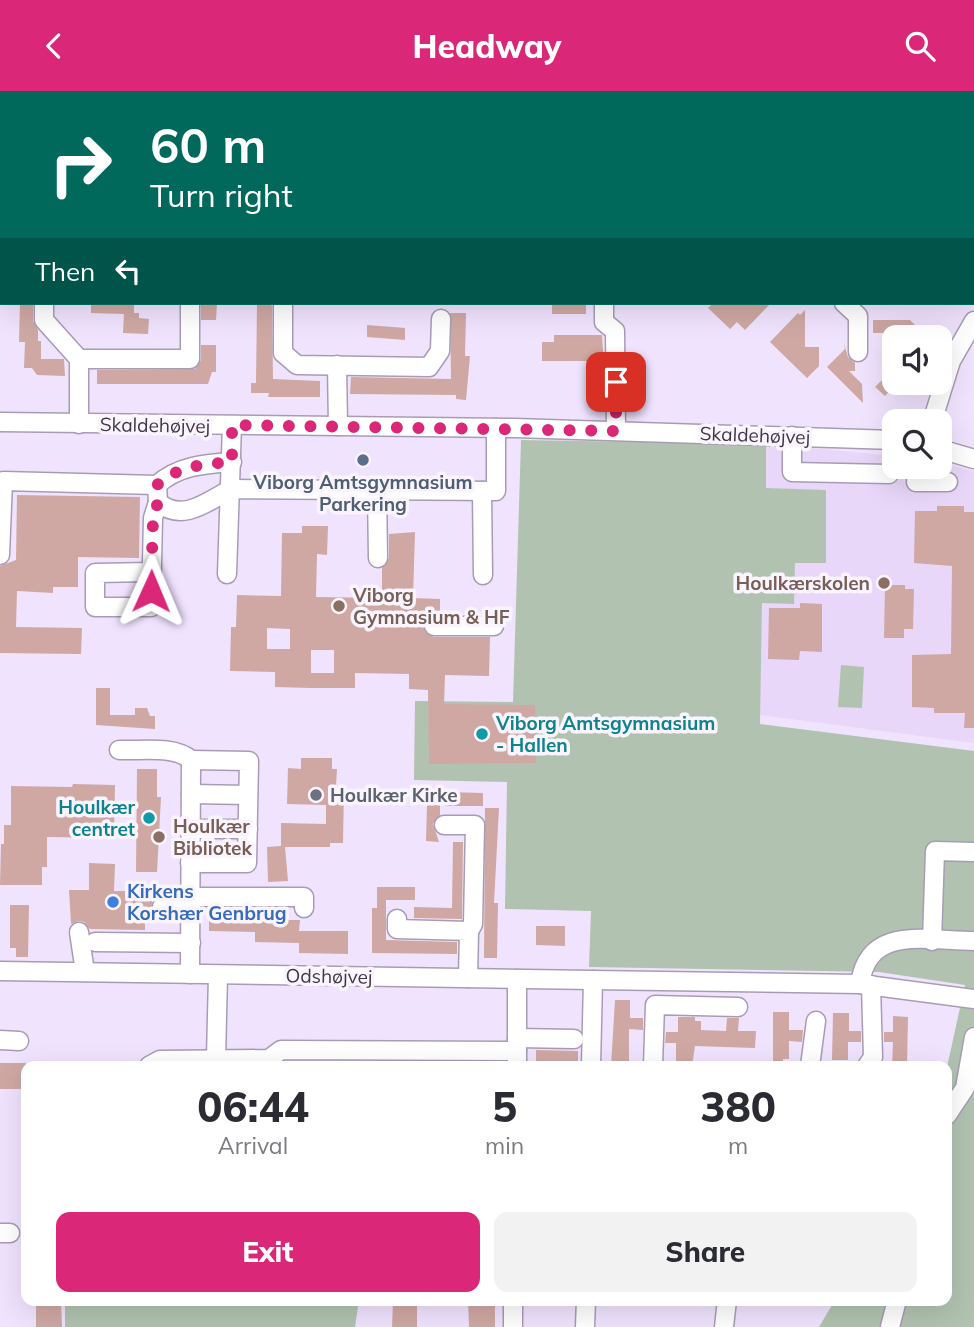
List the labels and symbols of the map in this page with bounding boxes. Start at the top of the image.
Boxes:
pin [586,352,646,412]
street label: Skaldehøjvej [100,412,210,438]
street label: Skaldehøjvej [699,421,811,449]
marker: Viborg Amtsgymnasium Parkering [355,452,371,468]
place label: Viborg Amtsgymnasium Parkering [252,470,473,516]
position arrow [114,554,188,628]
place label: Houlkærskolen [736,571,870,595]
marker: Houlkærskolen [876,575,892,591]
place label: Viborg Gymnasium & HF [352,583,510,629]
marker: Viborg Gymnasium & HF [331,598,347,614]
place label: Viborg Amtsgymnasium - Hallen [495,711,715,757]
marker: Viborg Amtsgymnasium - Hallen [474,726,490,742]
place label: Houlkær Kirke [330,783,458,807]
marker: Houlkær Kirke [308,787,324,803]
place label: Houlkær centret [58,795,136,841]
marker: Houlkær centret [141,810,157,826]
place label: Houlkær Bibliotek [173,814,252,860]
marker: Houlkær Bibliotek [151,829,167,845]
place label: Kirkens Korshær Genbrug [127,879,287,925]
marker: Kirkens Korshær Genbrug [105,894,121,910]
street label: Odshøjvej [285,963,373,989]

